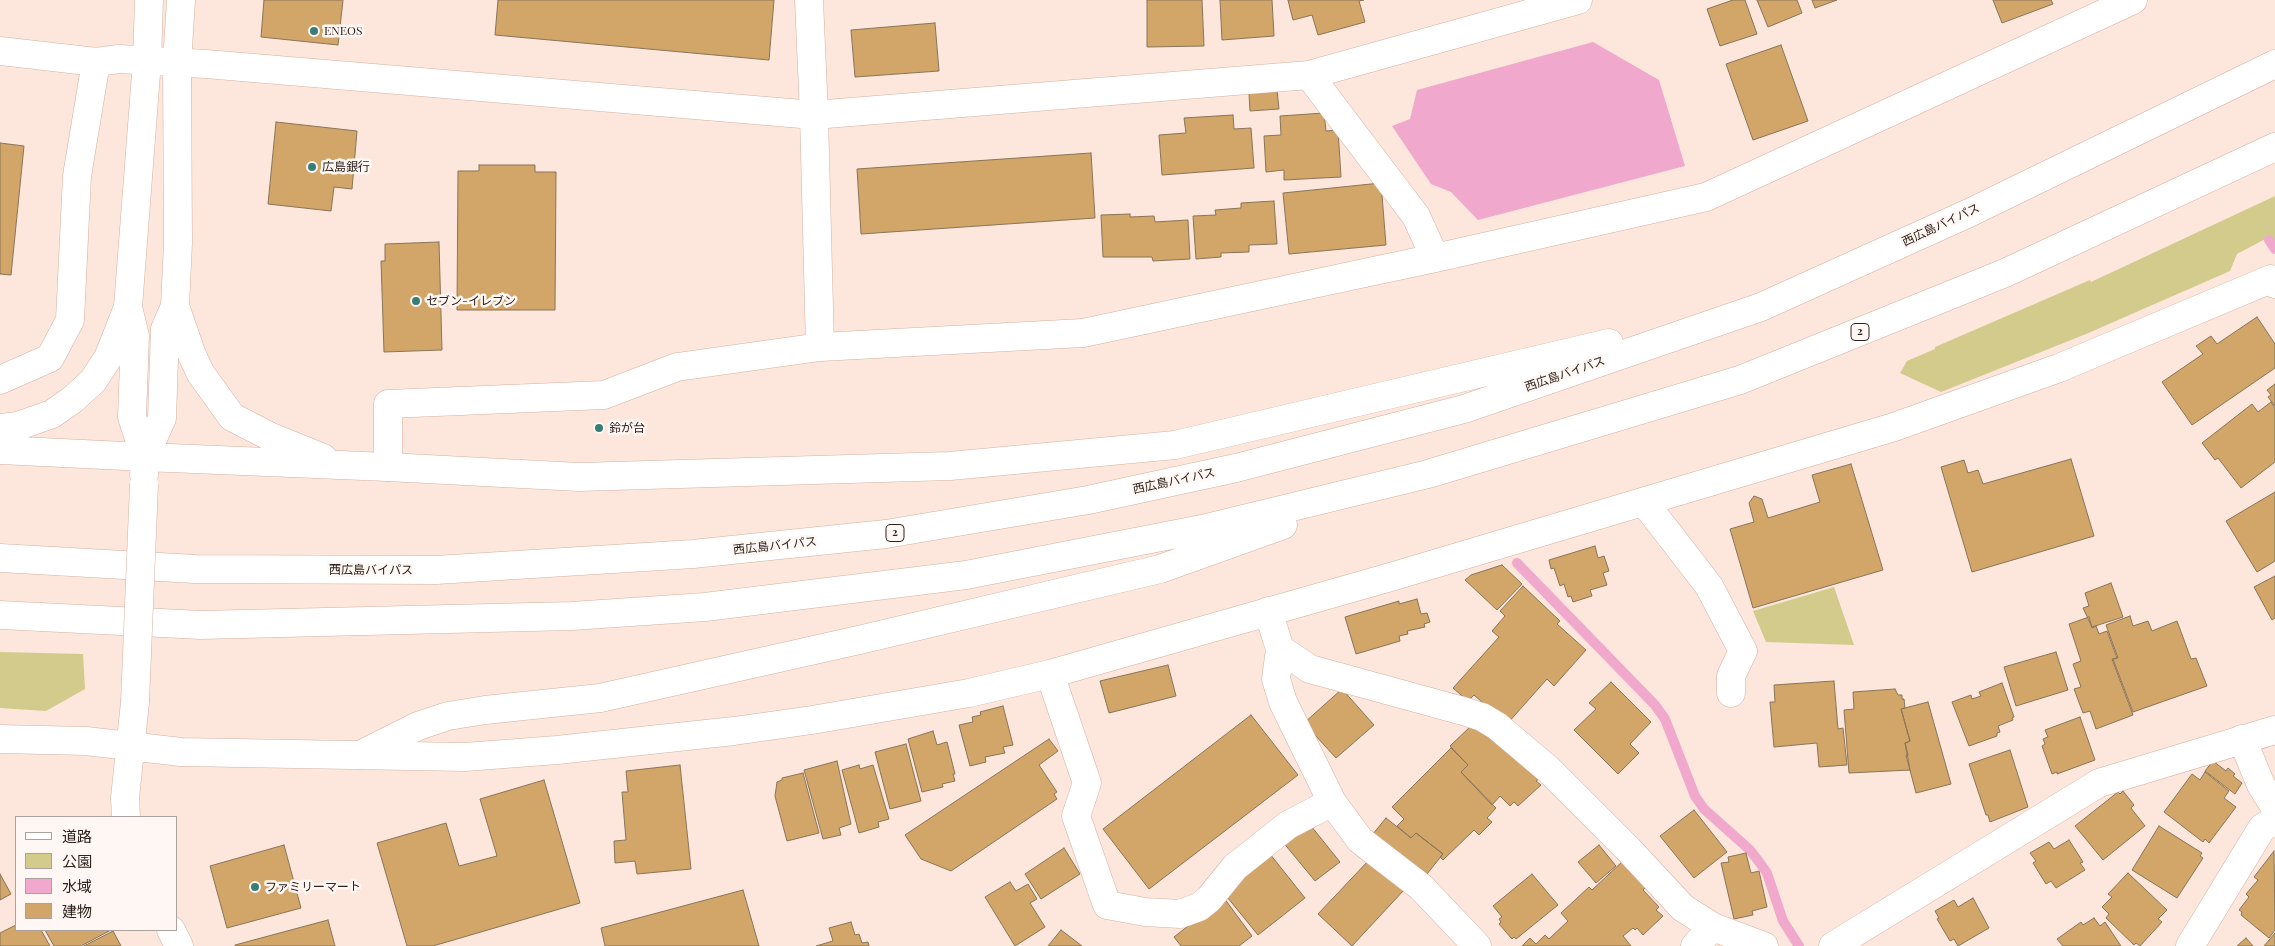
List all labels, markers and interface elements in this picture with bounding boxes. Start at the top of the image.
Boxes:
place label: ENEOS [324,24,362,38]
marker: ENEOS [308,25,320,37]
place label: 広島銀行 [322,160,370,174]
marker: 広島銀行 [306,161,318,173]
street label: 西広島バイパス [1900,201,1982,249]
place label: セブン-イレブン [426,294,516,308]
marker: セブン-イレブン [410,295,422,307]
road number: 2 [1851,324,1869,341]
street label: 西広島バイパス [1523,354,1607,394]
place label: 鈴が台 [609,421,645,435]
marker: 鈴が台 [593,422,605,434]
street label: 西広島バイパス [1131,465,1217,497]
road number: 2 [886,524,904,542]
street label: 西広島バイパス [732,534,818,558]
street label: 西広島バイパス [329,563,413,577]
legend [15,816,178,931]
text: 道路 [62,826,92,846]
text: 公園 [62,851,92,871]
text: 水域 [62,876,92,896]
place label: ファミリーマート [265,880,361,894]
marker: ファミリーマート [249,881,261,893]
text: 建物 [62,901,92,921]

